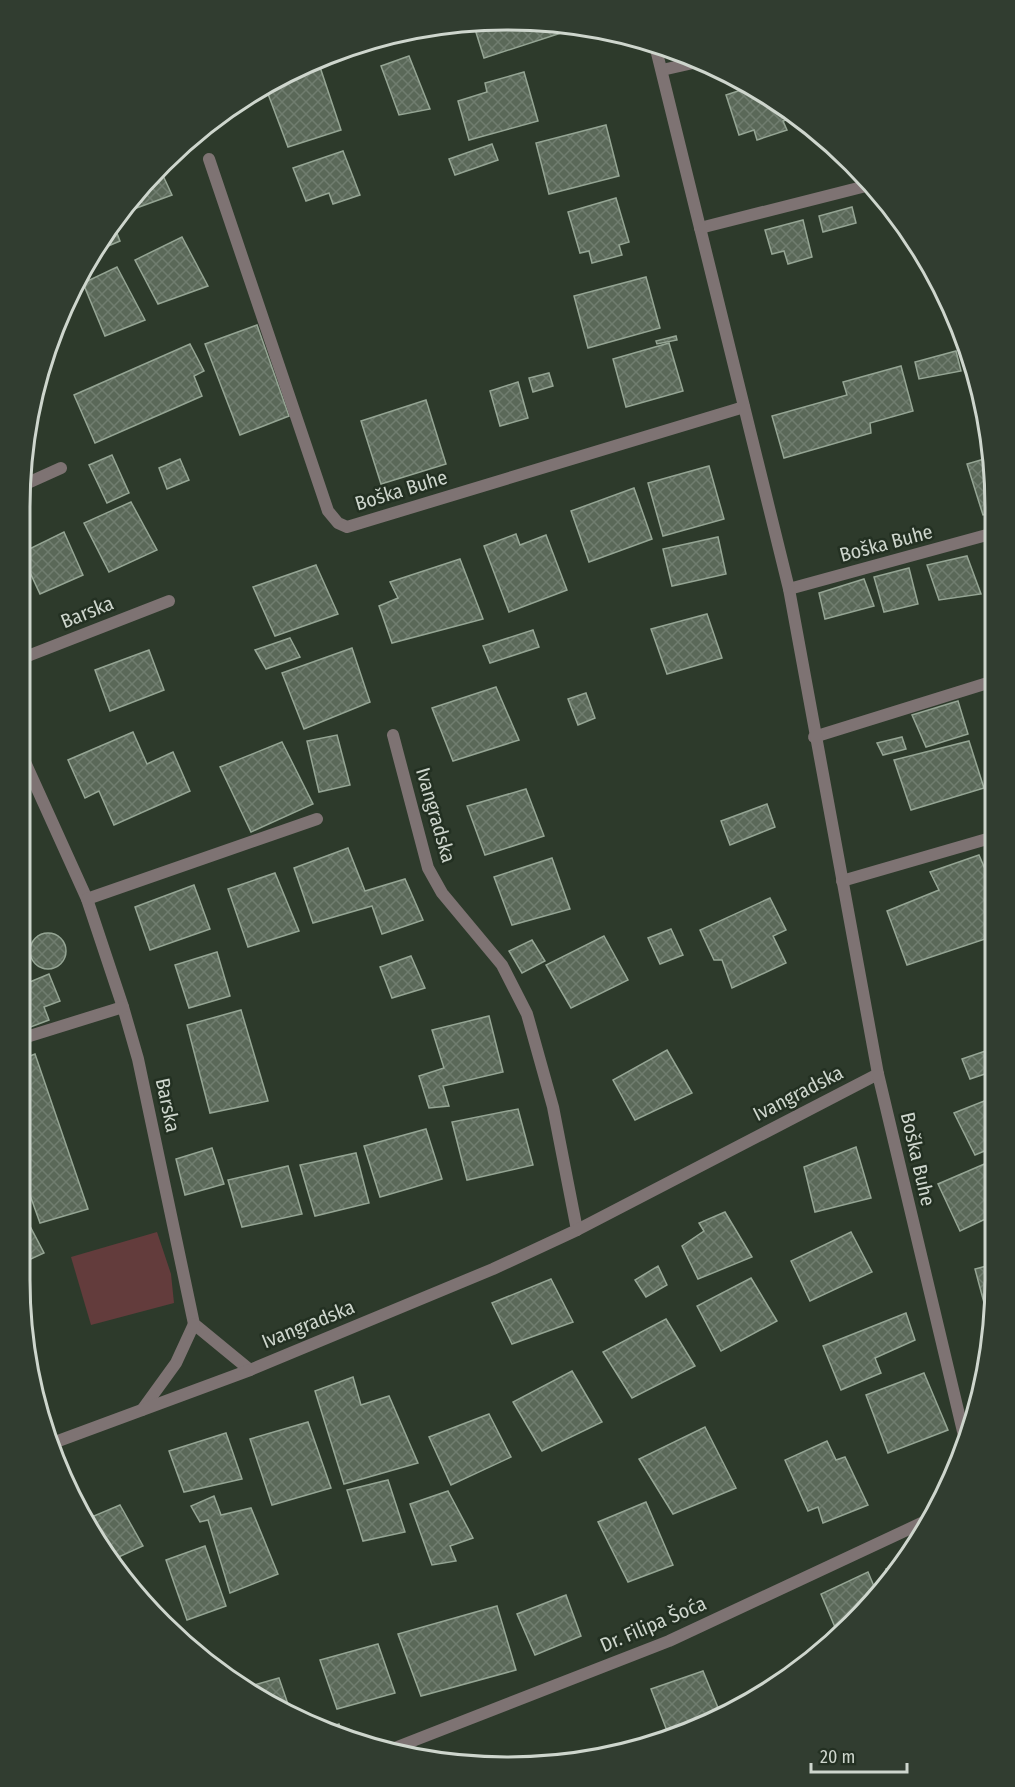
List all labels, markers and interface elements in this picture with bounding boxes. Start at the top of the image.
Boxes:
street label: Boška Buhe [352,465,450,515]
street label: Boška Buhe [837,519,935,567]
street label: Barska [57,591,117,633]
street label: Ivangradska [411,765,461,865]
street label: Ivangradska [749,1060,847,1126]
street label: Barska [151,1076,185,1134]
street label: Boška Buhe [896,1110,940,1208]
street label: Ivangradska [258,1295,358,1353]
street label: Dr. Filipa Šoća [596,1591,710,1657]
scale bar [811,1736,907,1774]
text: 20 m [820,1746,855,1768]

